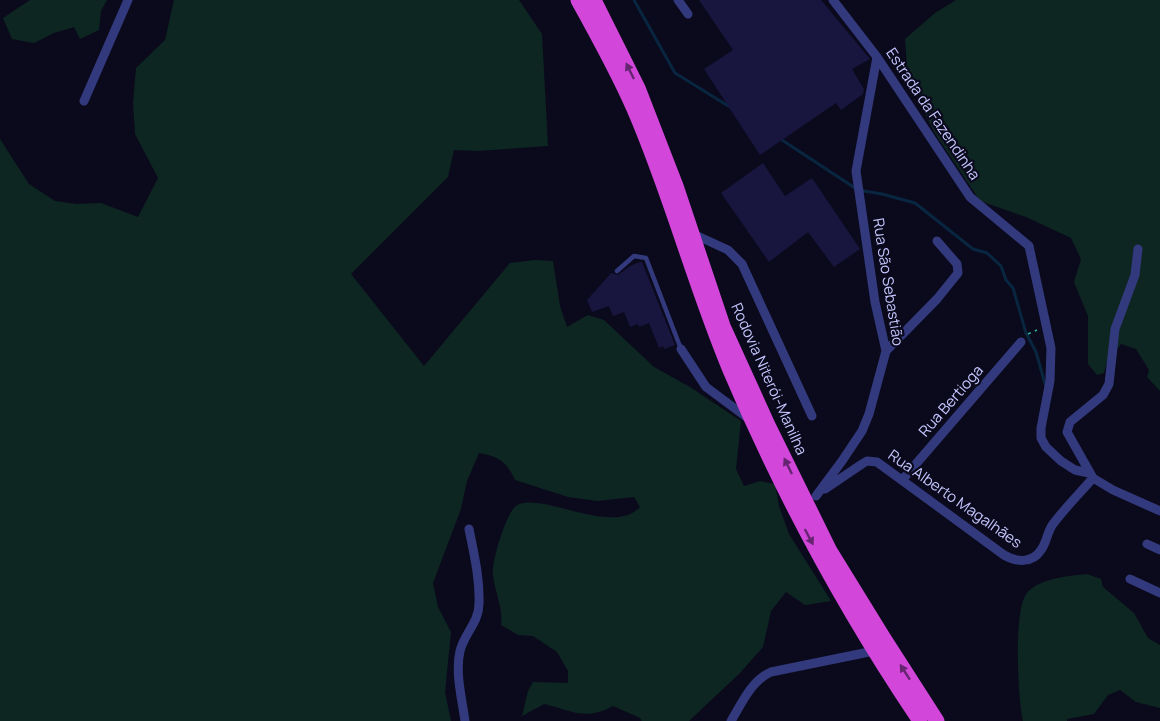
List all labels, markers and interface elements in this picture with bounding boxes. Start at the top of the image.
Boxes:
street label: Estrada da Fazendinha [881,44,986,184]
one-way arrow [625,63,635,80]
street label: Rua São Sebastião [868,217,909,347]
street label: Rodovia Niterói-Manilha [726,299,813,458]
street label: Rua Bertioga [914,360,988,441]
street label: Rua Alberto Magalhães [884,444,1026,553]
one-way arrow [784,458,793,475]
one-way arrow [804,529,814,546]
one-way arrow [900,664,911,680]

